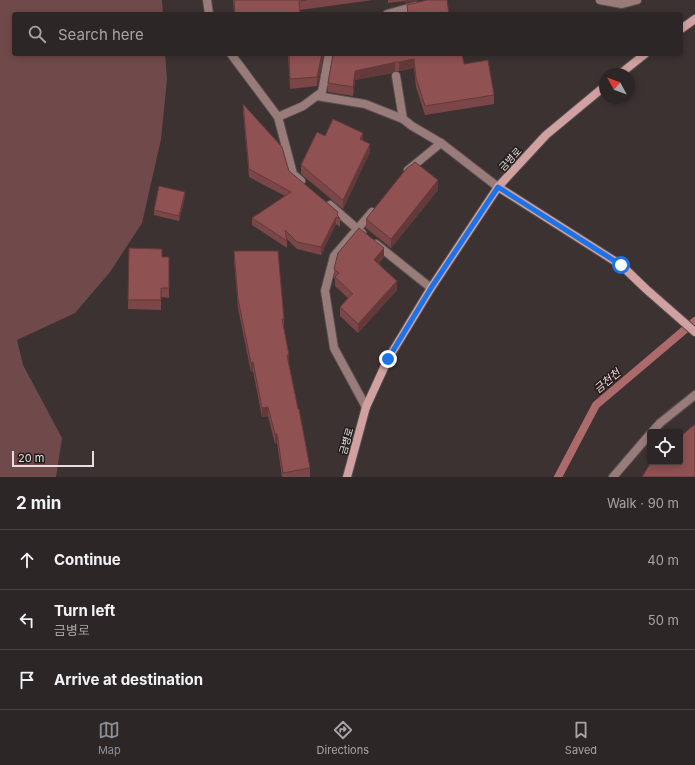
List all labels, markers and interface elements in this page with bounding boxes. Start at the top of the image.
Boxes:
search box [12,12,683,56]
icon: search [26,23,48,45]
text: Search here [58,25,144,44]
north arrow [599,68,635,104]
street label: 금병로 [496,145,524,173]
route start [612,256,630,274]
route end [379,350,397,368]
water label: 금천천 [591,365,625,396]
street label: 금병로 [336,426,356,456]
map controls [647,429,683,465]
button: locate [647,429,683,465]
scale bar [12,449,94,468]
text: 20 m [18,451,44,465]
text: 2 min [16,493,61,513]
text: Walk · 90 m [607,495,679,511]
icon: ahead [16,549,38,571]
text: Continue [54,550,121,569]
text: 40 m [647,552,679,568]
text: Turn left [54,601,115,620]
icon: left [16,609,38,631]
text: 50 m [648,612,679,628]
text: 금병로 [54,622,90,638]
icon: arrive [16,669,38,691]
text: Arrive at destination [54,670,203,689]
tab: Map [98,719,121,757]
tab: Directions [317,719,369,757]
tab: Saved [565,719,597,757]

